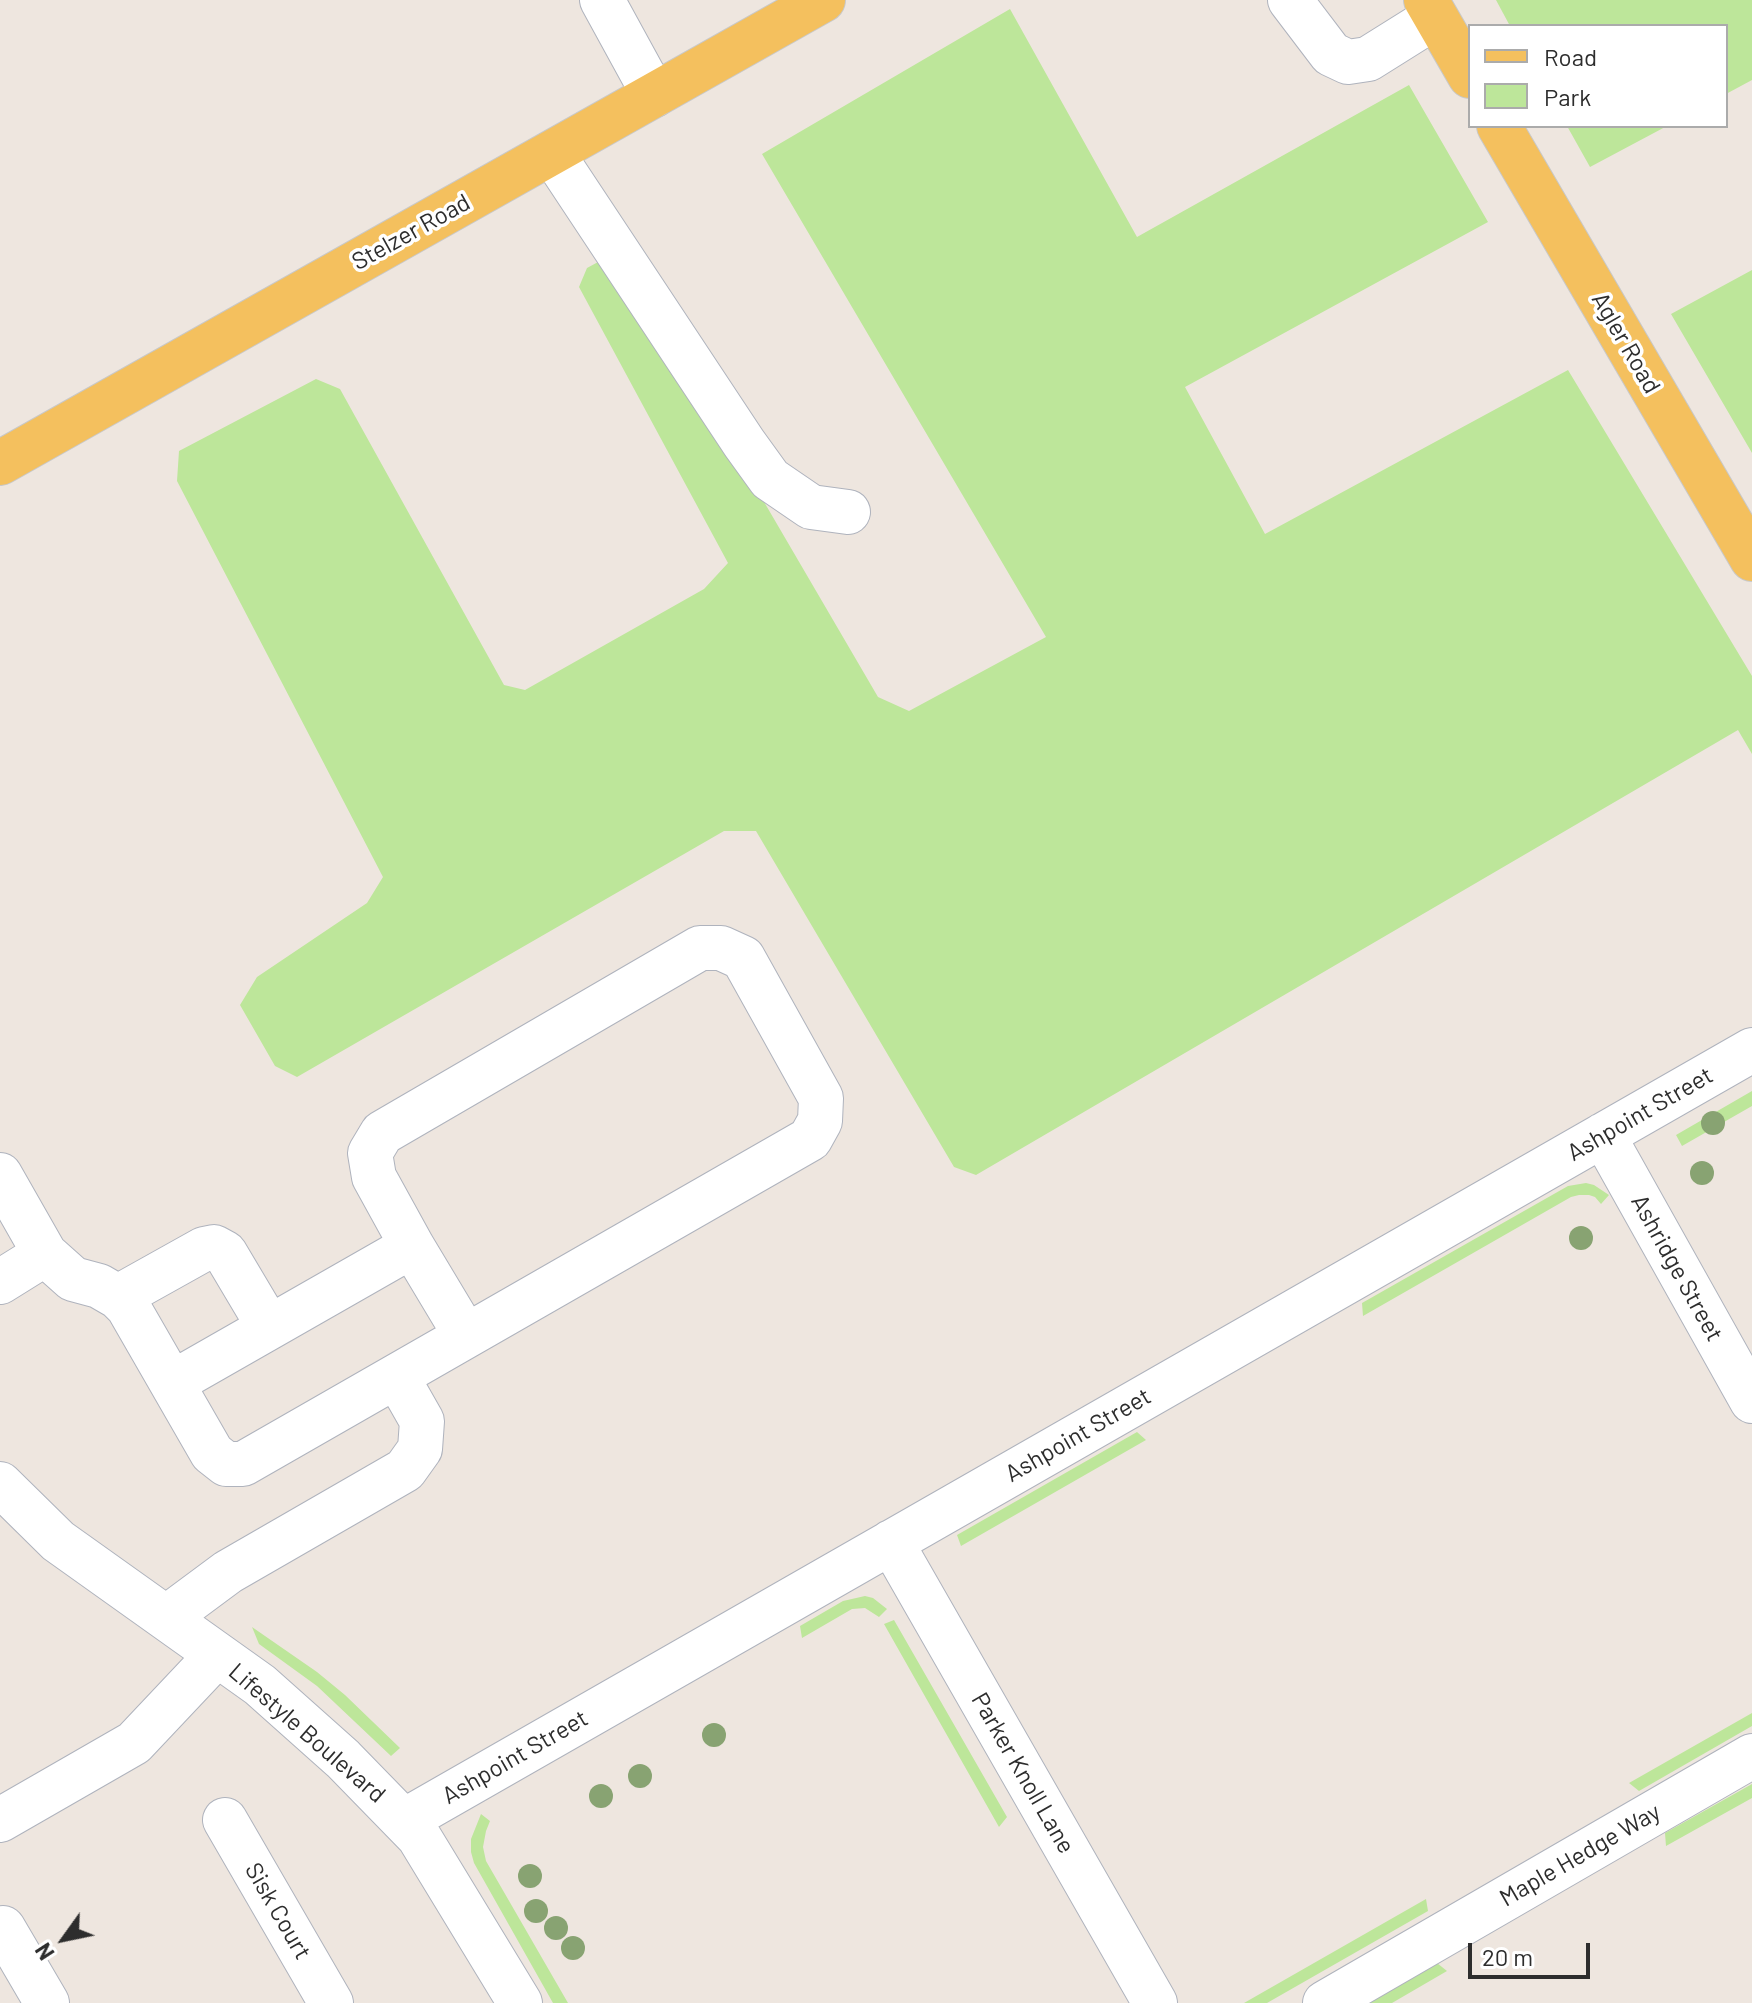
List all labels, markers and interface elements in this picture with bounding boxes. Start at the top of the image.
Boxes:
legend [1468,24,1728,128]
text: Road [1544,42,1597,71]
text: Park [1544,82,1591,111]
street label: Stelzer Road [347,188,475,276]
street label: Agler Road [1586,287,1666,399]
street label: Ashpoint Street [1562,1061,1718,1167]
street label: Ashridge Street [1625,1190,1729,1346]
street label: Ashpoint Street [1000,1382,1156,1488]
street label: Lifestyle Boulevard [223,1657,391,1809]
street label: Parker Knoll Lane [965,1687,1081,1859]
street label: Ashpoint Street [437,1704,593,1810]
street label: Maple Hedge Way [1494,1797,1666,1913]
street label: Sisk Court [239,1858,317,1964]
north arrow [24,1899,104,1979]
scale bar [1472,1927,1594,1977]
text: N [29,1939,59,1965]
text: 20 m [1482,1942,1533,1971]

